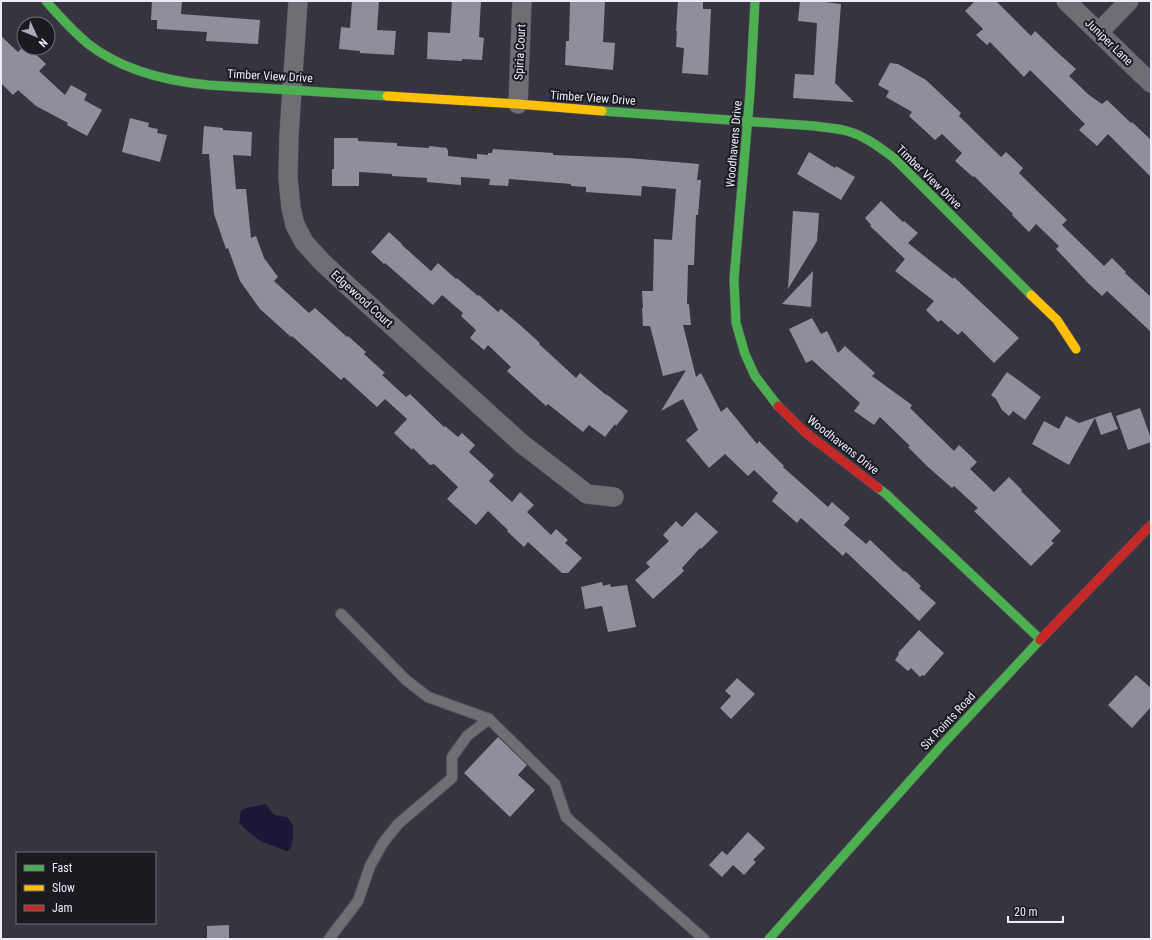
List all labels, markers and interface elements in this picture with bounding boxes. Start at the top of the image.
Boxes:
north arrow [16,16,56,56]
street label: Juniper Lane [1082,16,1136,68]
street label: Spiria Court [512,23,528,80]
text: N [36,36,50,50]
street label: Timber View Drive [227,67,313,85]
street label: Timber View Drive [550,88,637,108]
street label: Woodhavens Drive [723,100,745,188]
street label: Timber View Drive [893,142,965,212]
street label: Edgewood Court [328,268,396,331]
street label: Woodhavens Drive [804,413,882,478]
street label: Six Points Road [918,689,978,753]
legend [16,852,156,924]
text: Fast [52,861,73,875]
text: Slow [52,881,75,895]
scale bar [1008,898,1063,924]
text: Jam [52,901,73,915]
text: 20 m [1014,905,1038,919]

